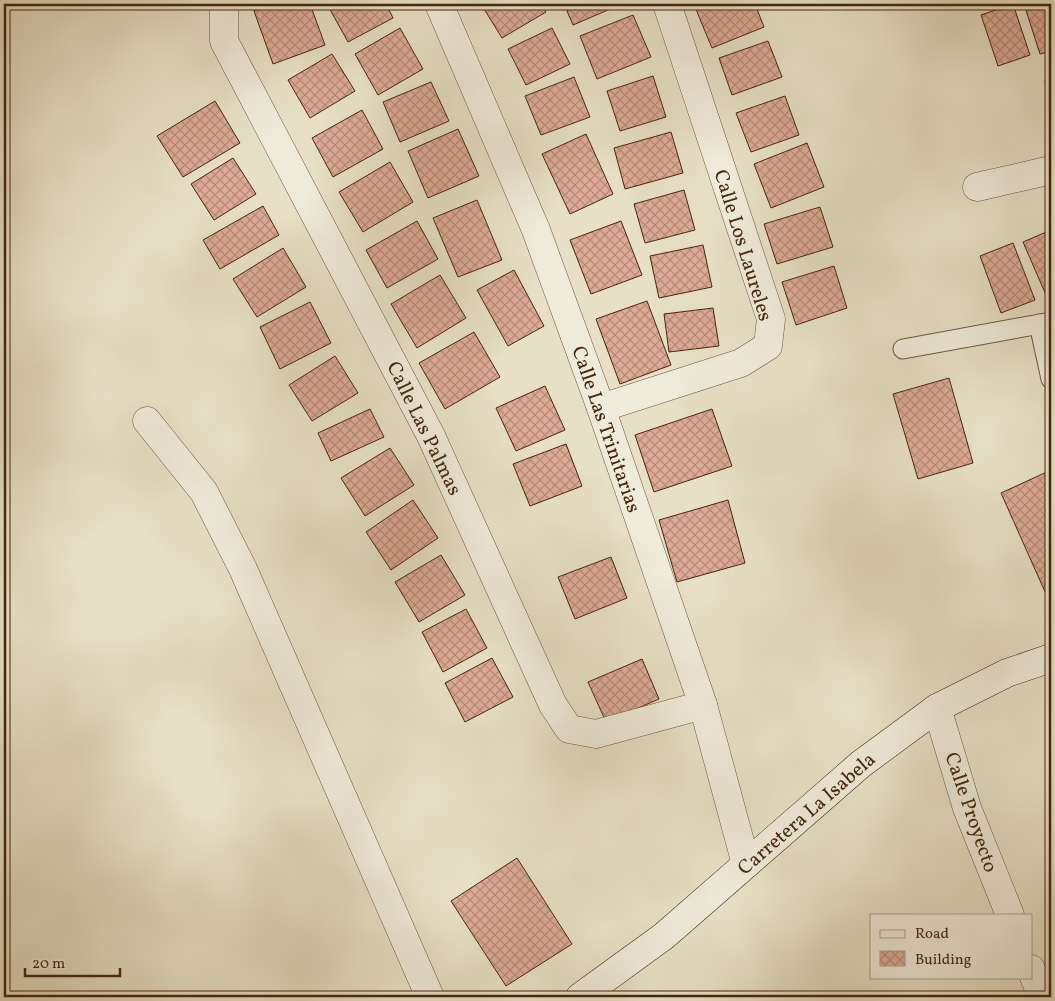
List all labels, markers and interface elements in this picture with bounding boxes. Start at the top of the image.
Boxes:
street label: Calle Los Laureles [706,166,778,325]
street label: Calle Las Trinitarias [563,342,647,517]
street label: Calle Las Palmas [379,357,468,501]
street label: Carretera La Isabela [732,747,883,882]
street label: Calle Proyecto [936,749,1004,876]
legend [870,914,1032,978]
text: Road [915,924,949,945]
scale bar [25,946,120,978]
text: Building [915,950,972,971]
text: 20 m [32,954,65,975]

